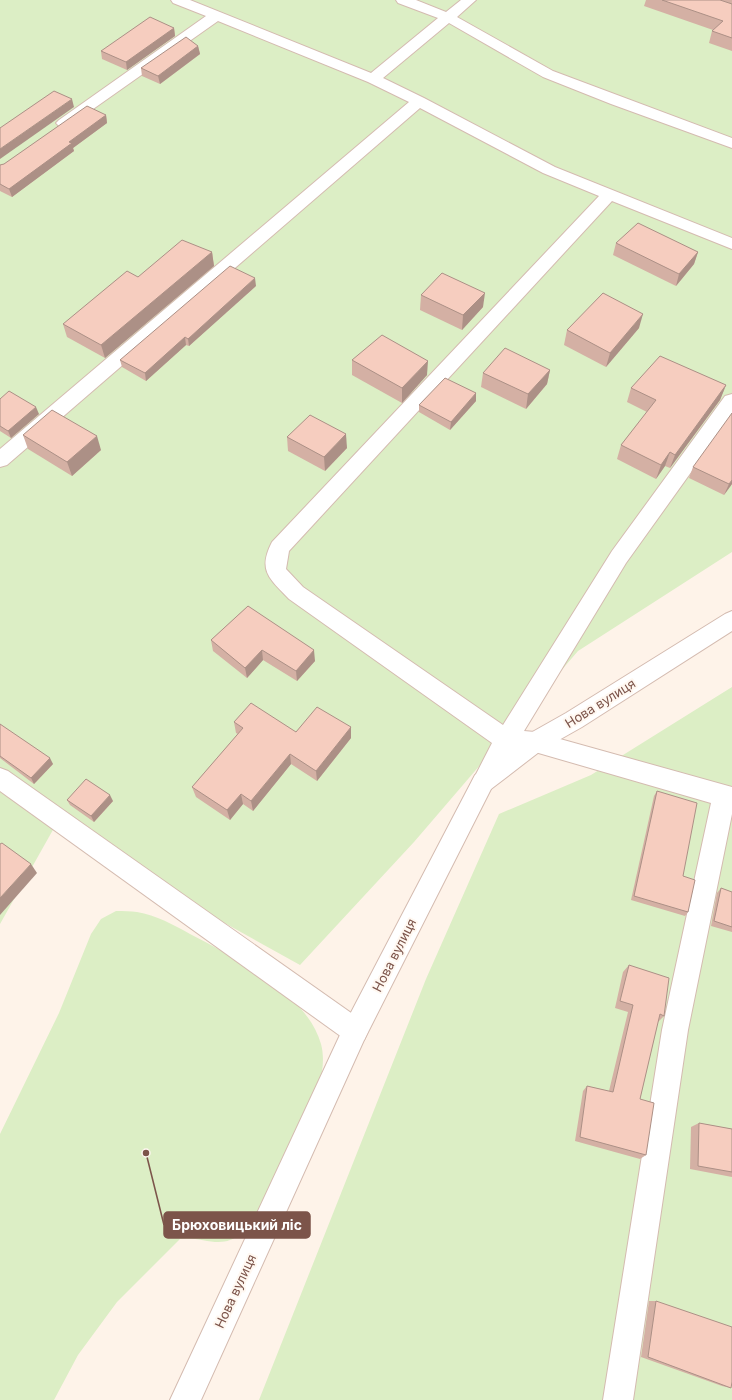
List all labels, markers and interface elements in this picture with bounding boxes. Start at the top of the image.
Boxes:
street label: Нова вулиця [562,675,638,731]
street label: Нова вулиця [369,916,419,994]
callout: Брюховицький ліс [164,1212,310,1238]
text: Брюховицький ліс [172,1216,302,1233]
street label: Нова вулиця [211,1251,259,1331]

